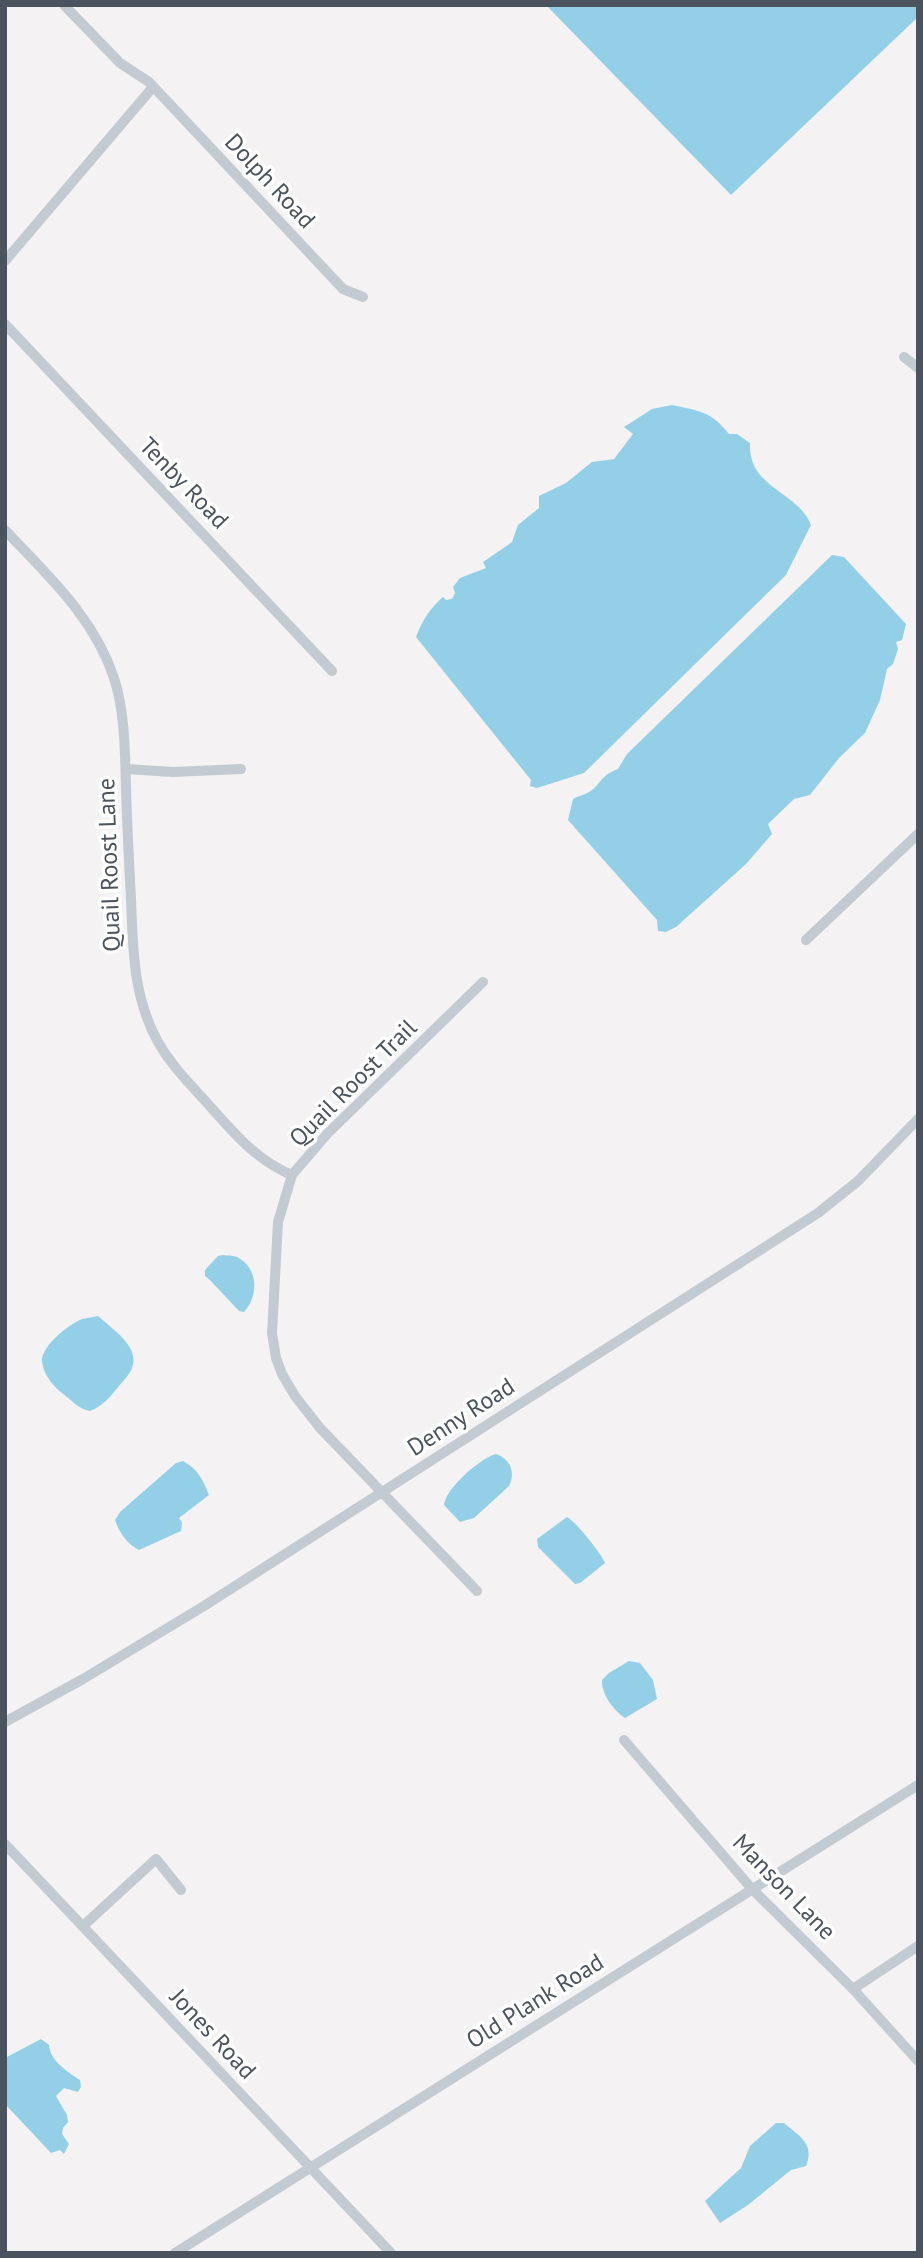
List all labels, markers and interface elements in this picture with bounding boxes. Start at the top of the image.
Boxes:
street label: Dolph Road [218,127,322,235]
street label: Tenby Road [133,430,236,535]
street label: Quail Roost Lane [90,778,127,952]
street label: Quail Roost Trail [282,1012,423,1153]
street label: Denny Road [401,1370,520,1463]
street label: Manson Lane [726,1827,843,1946]
street label: Old Plank Road [460,1946,609,2055]
street label: Jones Road [163,1981,263,2085]

